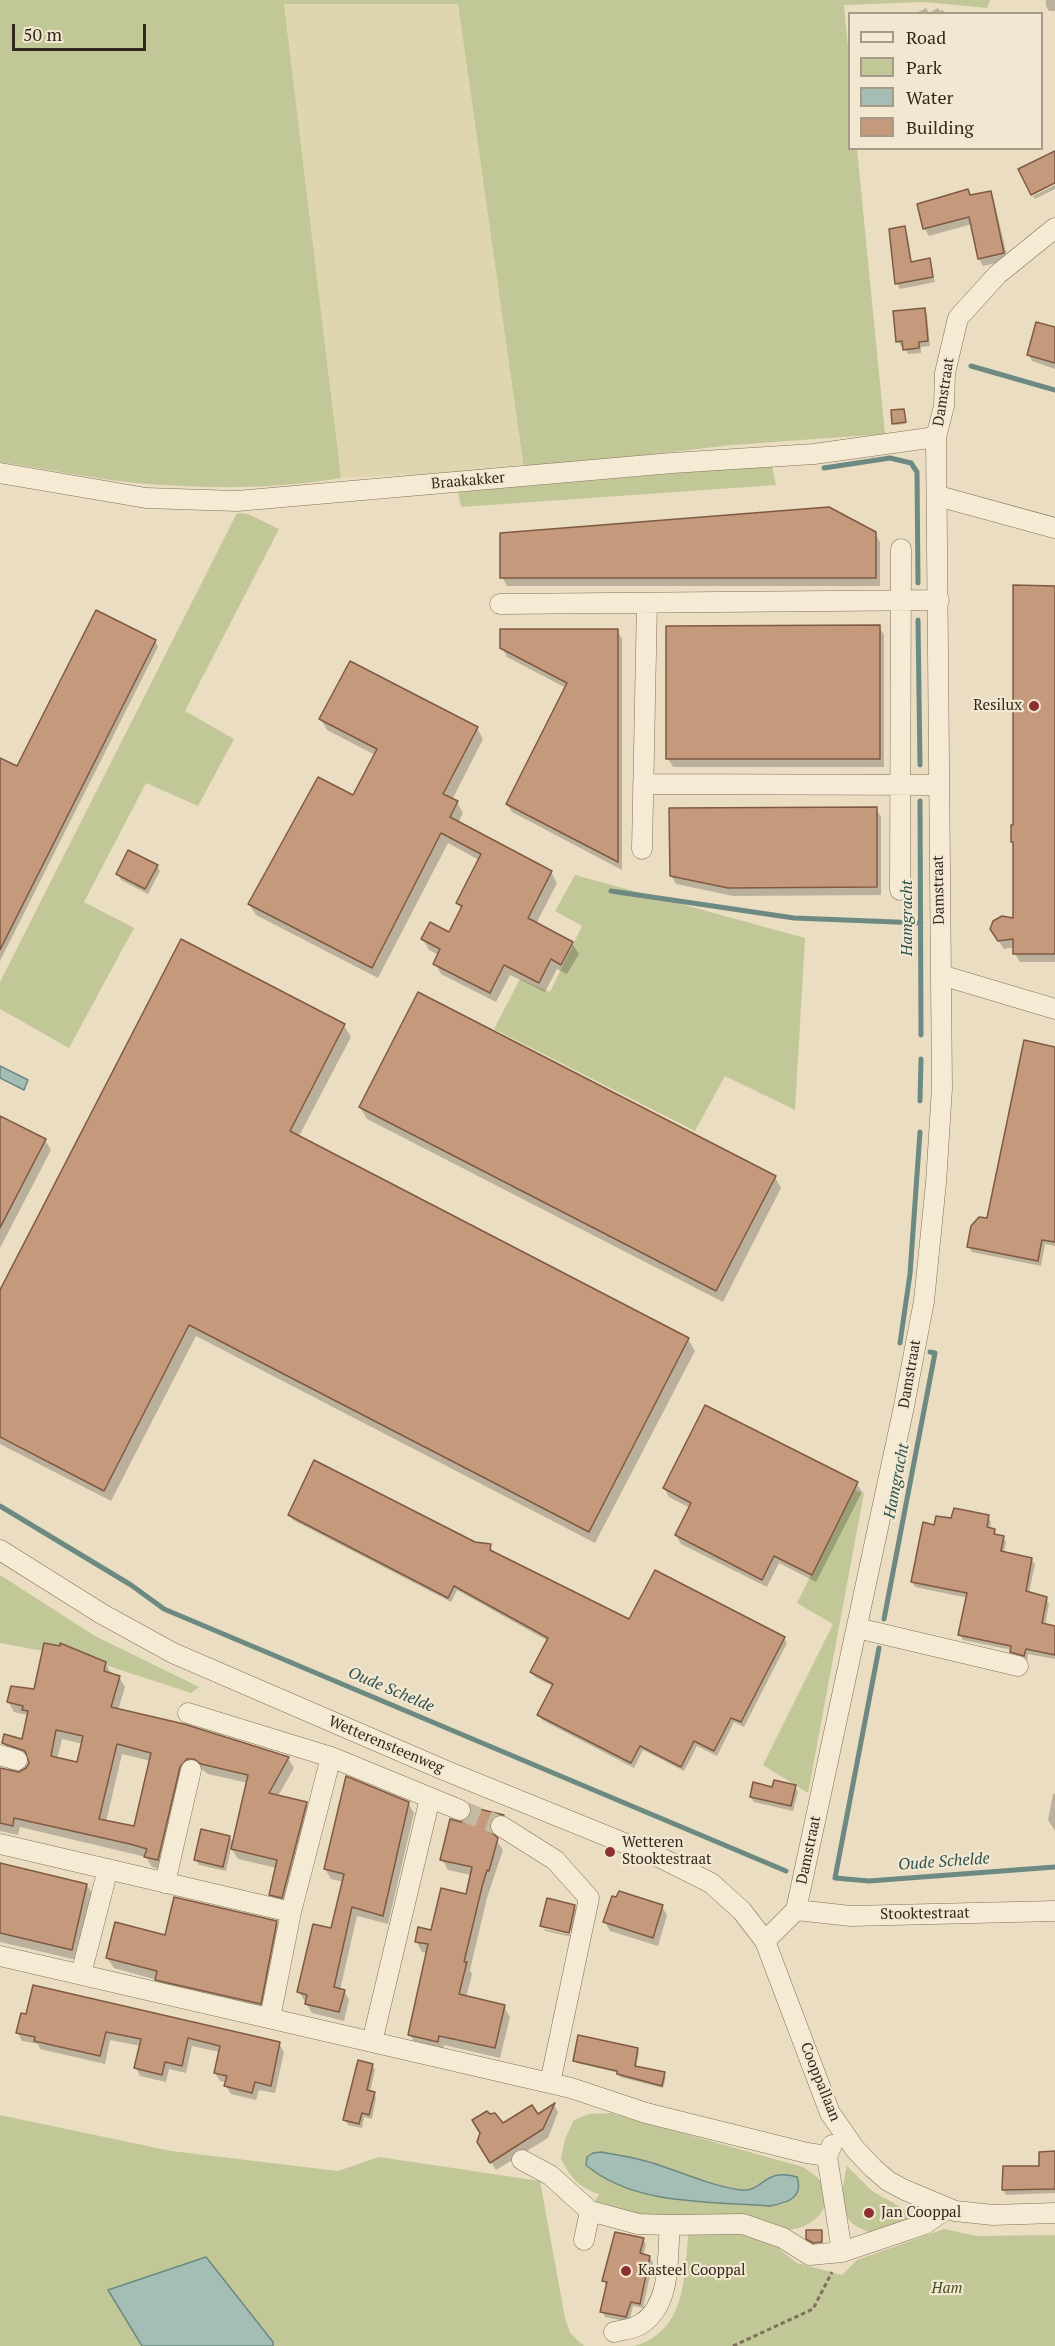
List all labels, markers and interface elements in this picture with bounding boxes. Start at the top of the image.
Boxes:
scale bar [15,12,148,50]
legend [848,12,1043,150]
text: 50 m [23,22,62,46]
text: Road [906,25,946,49]
text: Park [906,55,942,79]
text: Water [906,85,953,109]
text: Building [906,115,974,139]
street label: Damstraat [930,356,958,428]
street label: Braakakker [430,469,506,493]
place label: Resilux [973,697,1022,715]
marker: Resilux [1027,699,1041,713]
street label: Damstraat [929,855,949,925]
water label: Hamgracht [897,880,917,956]
street label: Damstraat [895,1338,925,1410]
water label: Hamgracht [880,1442,914,1520]
water label: Oude Schelde [345,1663,437,1717]
street label: Wetterensteenweg [326,1713,446,1777]
street label: Damstraat [793,1814,825,1886]
place label: Wetteren Stooktestraat [622,1834,712,1869]
marker: Wetteren Stooktestraat [603,1845,617,1859]
water label: Oude Schelde [898,1849,990,1875]
street label: Stooktestraat [880,1904,970,1924]
street label: Cooppallaan [796,2040,844,2124]
place label: Jan Cooppal [881,2204,961,2222]
marker: Jan Cooppal [862,2206,876,2220]
place label: Kasteel Cooppal [638,2262,746,2280]
marker: Kasteel Cooppal [619,2264,633,2278]
park label: Ham [932,2280,962,2298]

